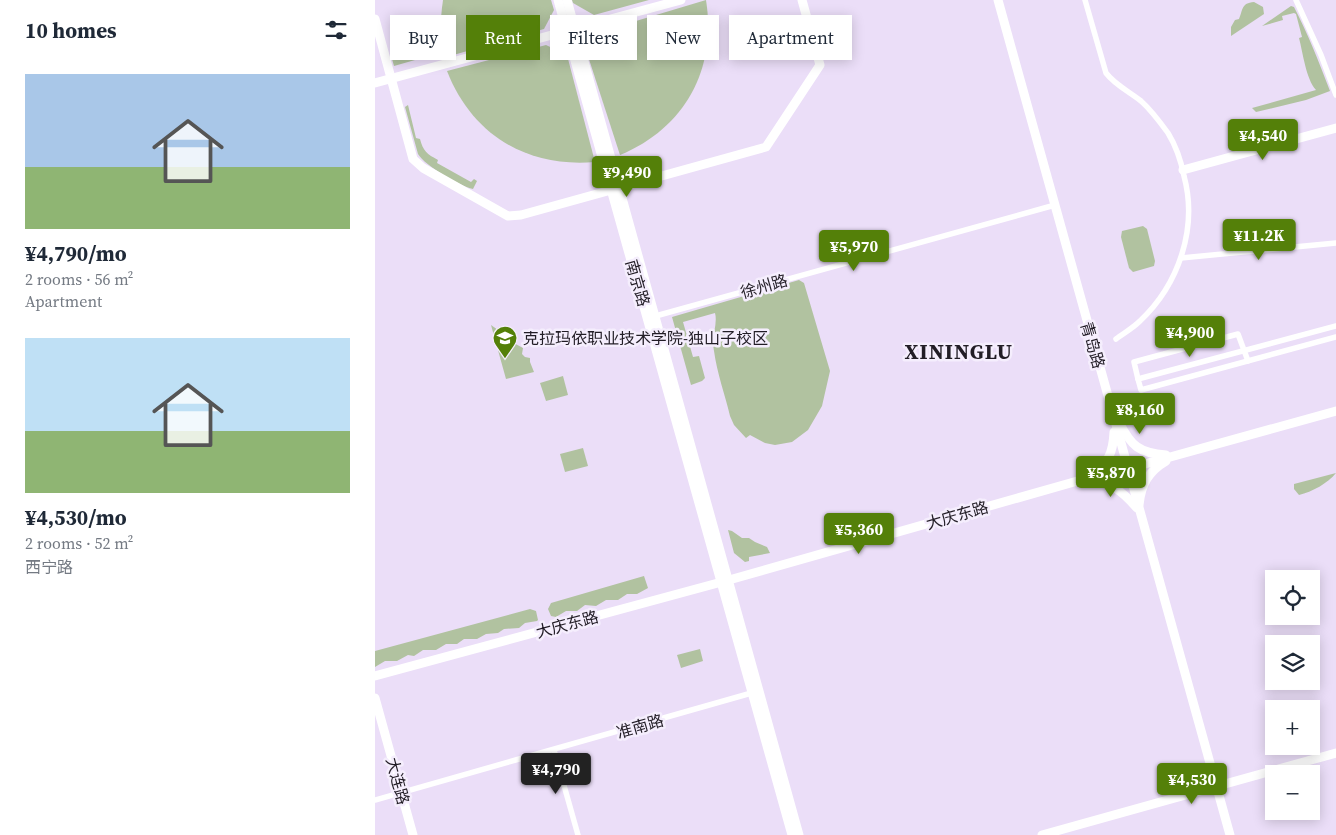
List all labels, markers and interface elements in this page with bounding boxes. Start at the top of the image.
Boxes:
chip: Buy [390,15,456,60]
chip: Rent [466,15,540,60]
chip: Filters [550,15,637,60]
chip: New [647,15,719,60]
chip: Apartment [729,15,852,60]
text: 10 homes [25,16,117,45]
icon: filters [322,16,350,44]
icon: home [143,106,233,196]
pin: ¥4,540 [1222,119,1304,161]
text: ¥4,540 [1239,124,1287,146]
pin: ¥9,490 [586,156,668,198]
text: ¥9,490 [603,161,651,183]
pin: ¥11.2K [1218,218,1300,261]
text: ¥11.2K [1234,224,1284,246]
pin: ¥5,970 [813,230,895,272]
text: ¥5,970 [830,235,878,257]
text: ¥4,790/mo [25,239,127,268]
street label: 南京路 [621,257,655,309]
text: 2 rooms · 56 m² [25,268,133,290]
street label: 徐州路 [738,269,790,303]
text: Apartment [25,290,102,312]
pin: ¥4,900 [1149,316,1231,358]
street label: 青岛路 [1076,319,1110,371]
text: ¥4,900 [1166,321,1214,343]
school or university icon: 克拉玛依职业技术学院-独山子校区 [492,325,518,359]
place label: 克拉玛依职业技术学院-独山子校区 [523,327,768,349]
district label: XININGLU [905,337,1013,366]
icon: home [143,370,233,460]
pin: ¥8,160 [1099,392,1181,435]
text: ¥8,160 [1116,398,1164,420]
pin: ¥5,870 [1070,456,1152,498]
text: ¥5,870 [1087,461,1135,483]
street label: 大庆东路 [923,496,991,534]
text: ¥4,530/mo [25,503,127,532]
pin: ¥5,360 [818,512,900,555]
text: ¥5,360 [835,518,883,540]
text: 2 rooms · 52 m² [25,532,133,554]
text: 西宁路 [25,556,73,578]
map controls [1265,570,1320,820]
button: locate [1265,570,1320,625]
street label: 大庆东路 [533,605,601,643]
button: layers [1265,635,1320,690]
button: + [1265,700,1320,755]
street label: 准南路 [614,709,666,743]
pin: ¥4,790 [515,752,597,795]
street label: 大连路 [381,755,415,807]
text: ¥4,790 [532,758,580,780]
pin: ¥4,530 [1151,762,1233,805]
button: − [1265,765,1320,820]
text: ¥4,530 [1168,768,1216,790]

